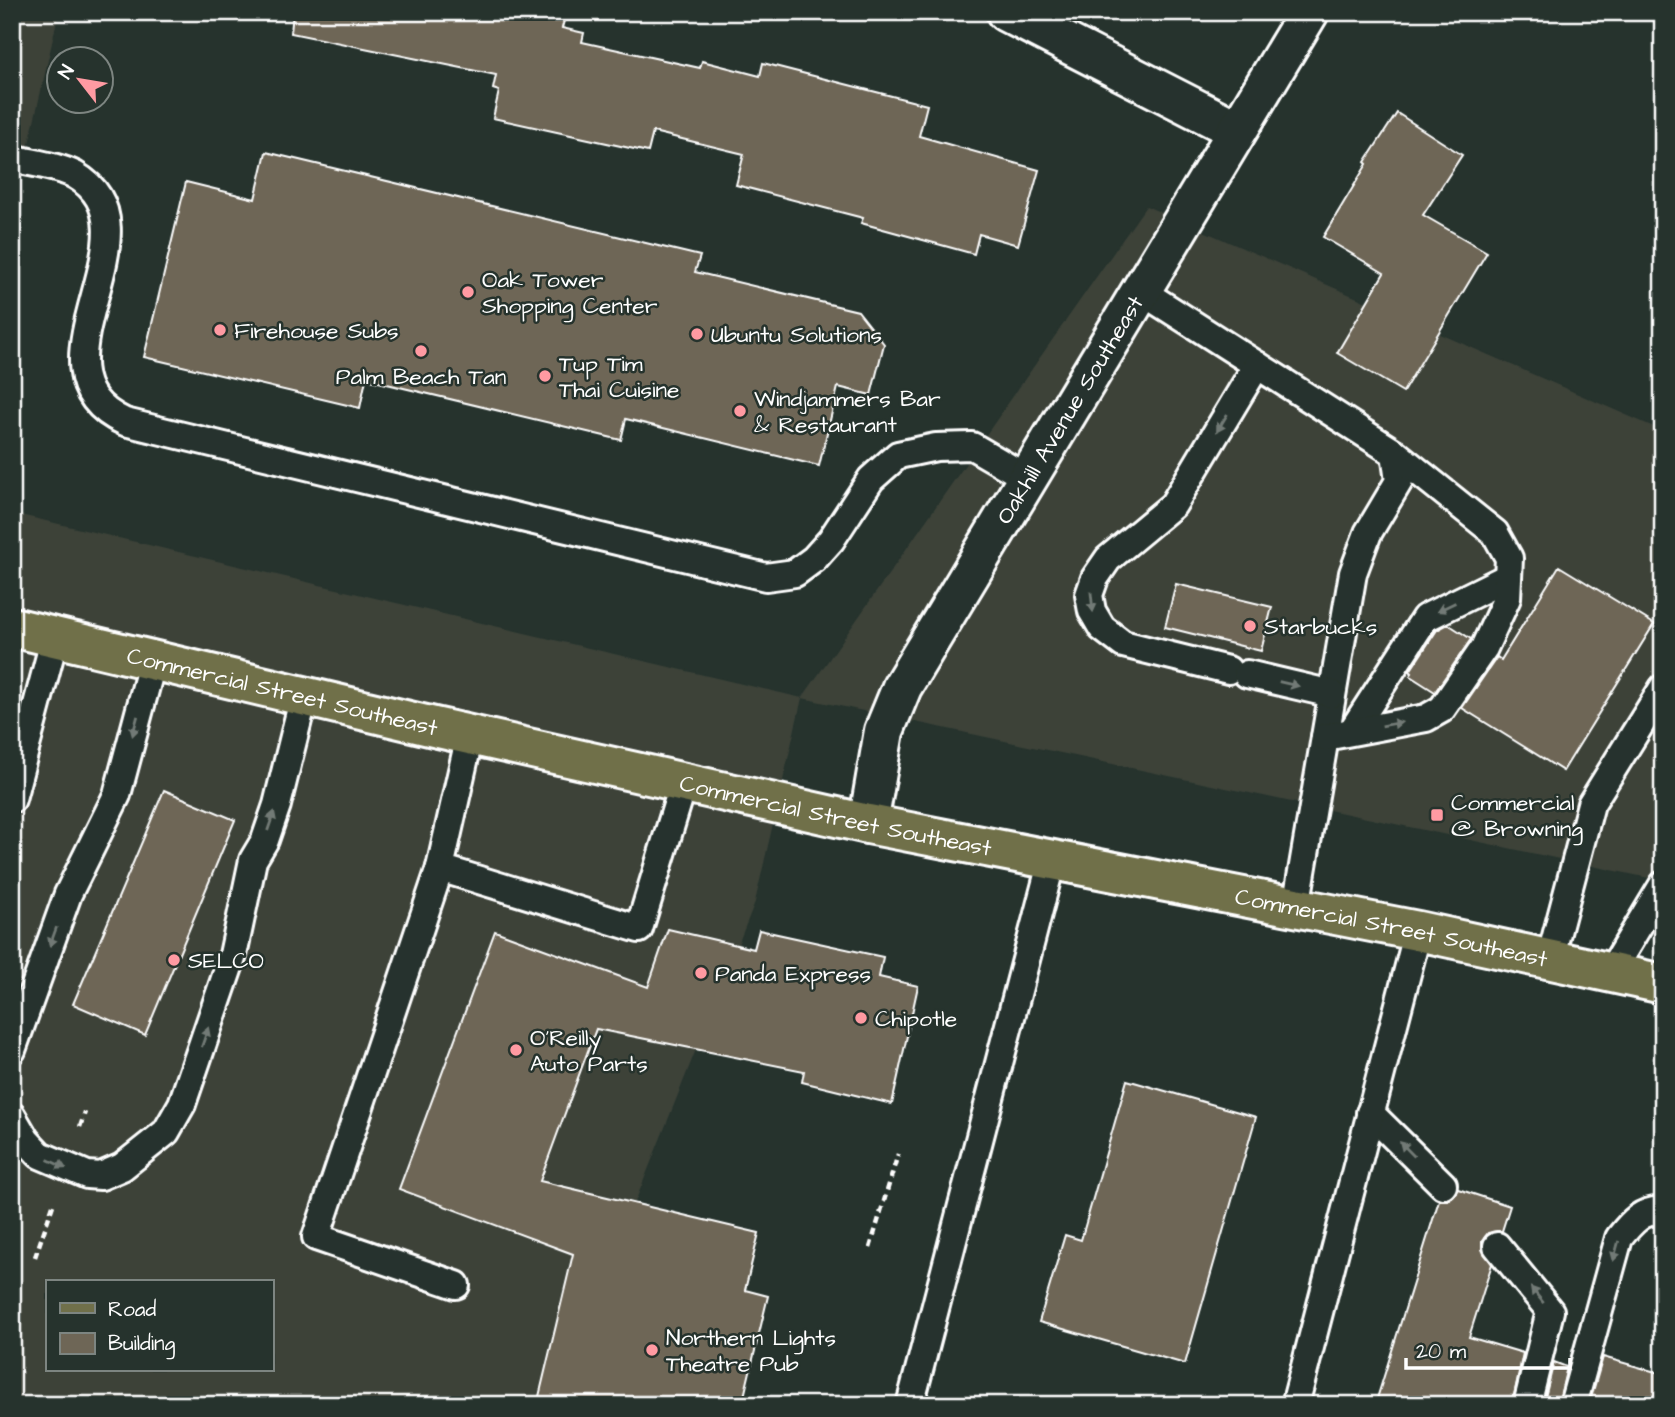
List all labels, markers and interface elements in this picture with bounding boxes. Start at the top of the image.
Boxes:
north arrow [46,46,116,116]
text: N [52,60,81,84]
place label: Oak Tower Shopping Center [482,264,658,323]
marker: Oak Tower Shopping Center [460,284,476,300]
street label: Oakhill Avenue Southeast [989,289,1152,530]
place label: Firehouse Subs [234,315,399,347]
place label: Ubuntu Solutions [711,319,882,351]
marker: Firehouse Subs [212,322,228,338]
marker: Ubuntu Solutions [689,326,705,342]
marker: Palm Beach Tan [413,343,429,359]
place label: Tup Tim Thai Cuisine [559,348,680,406]
place label: Palm Beach Tan [336,361,506,393]
marker: Tup Tim Thai Cuisine [537,368,553,384]
place label: Windjammers Bar & Restaurant [754,383,941,441]
marker: Windjammers Bar & Restaurant [732,403,748,419]
one-way arrow [1215,414,1228,433]
one-way arrow [1087,591,1098,613]
one-way arrow [1436,601,1456,613]
place label: Starbucks [1264,611,1377,643]
marker: Starbucks [1242,618,1258,634]
street label: Commercial Street Southeast [124,640,441,744]
one-way arrow [1278,679,1300,690]
one-way arrow [130,715,140,736]
one-way arrow [1381,718,1403,729]
street label: Commercial Street Southeast [676,767,995,865]
place label: Commercial @ Browning [1451,787,1583,846]
marker: Commercial @ Browning [1429,807,1445,823]
one-way arrow [266,810,277,831]
street label: Commercial Street Southeast [1232,881,1551,976]
one-way arrow [47,926,58,947]
place label: SELCO [188,945,264,977]
marker: SELCO [166,952,182,968]
place label: Panda Express [715,958,871,990]
marker: Panda Express [693,965,709,981]
place label: Chipotle [875,1003,957,1035]
marker: Chipotle [853,1010,869,1026]
place label: O'Reilly Auto Parts [530,1022,648,1080]
one-way arrow [200,1027,211,1048]
marker: O'Reilly Auto Parts [508,1042,524,1058]
one-way arrow [1399,1141,1415,1157]
one-way arrow [47,1158,67,1170]
one-way arrow [1610,1241,1620,1262]
legend [46,1280,273,1372]
one-way arrow [1530,1286,1545,1303]
text: Road [108,1295,156,1324]
place label: Northern Lights Theatre Pub [666,1322,836,1380]
scale bar [1406,1326,1570,1370]
text: Building [108,1329,176,1360]
text: 20 m [1416,1337,1467,1366]
marker: Northern Lights Theatre Pub [644,1342,660,1358]

